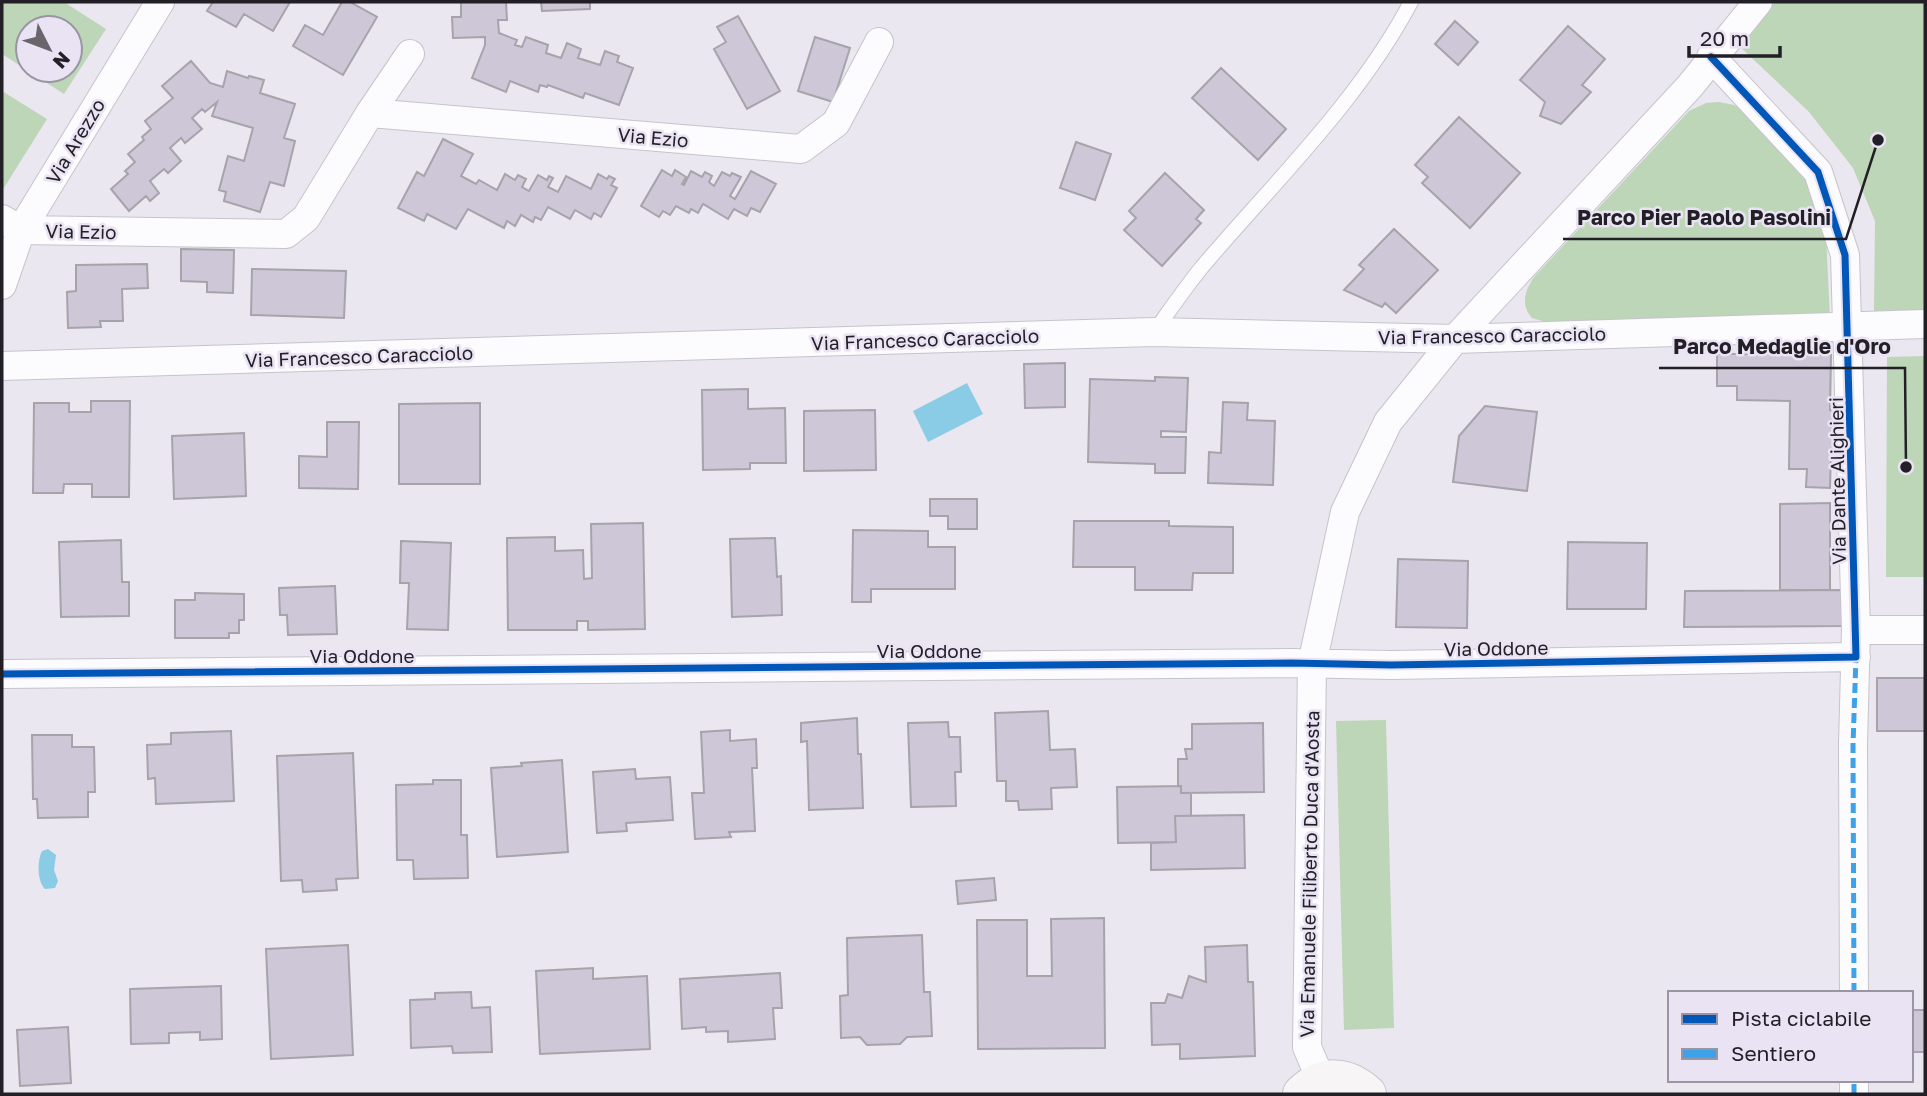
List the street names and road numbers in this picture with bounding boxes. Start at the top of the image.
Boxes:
street label: Via Arezzo [41,94,109,188]
street label: Via Ezio [617,122,689,152]
street label: Via Ezio [45,219,117,243]
street label: Via Francesco Caracciolo [1378,322,1606,348]
street label: Via Francesco Caracciolo [811,324,1039,354]
street label: Via Francesco Caracciolo [245,341,473,371]
street label: Via Dante Alighieri [1824,397,1850,565]
street label: Via Oddone [1443,636,1549,660]
street label: Via Oddone [877,639,981,662]
street label: Via Oddone [310,644,414,667]
street label: Via Emanuele Filiberto Duca d'Aosta [1295,710,1323,1038]

